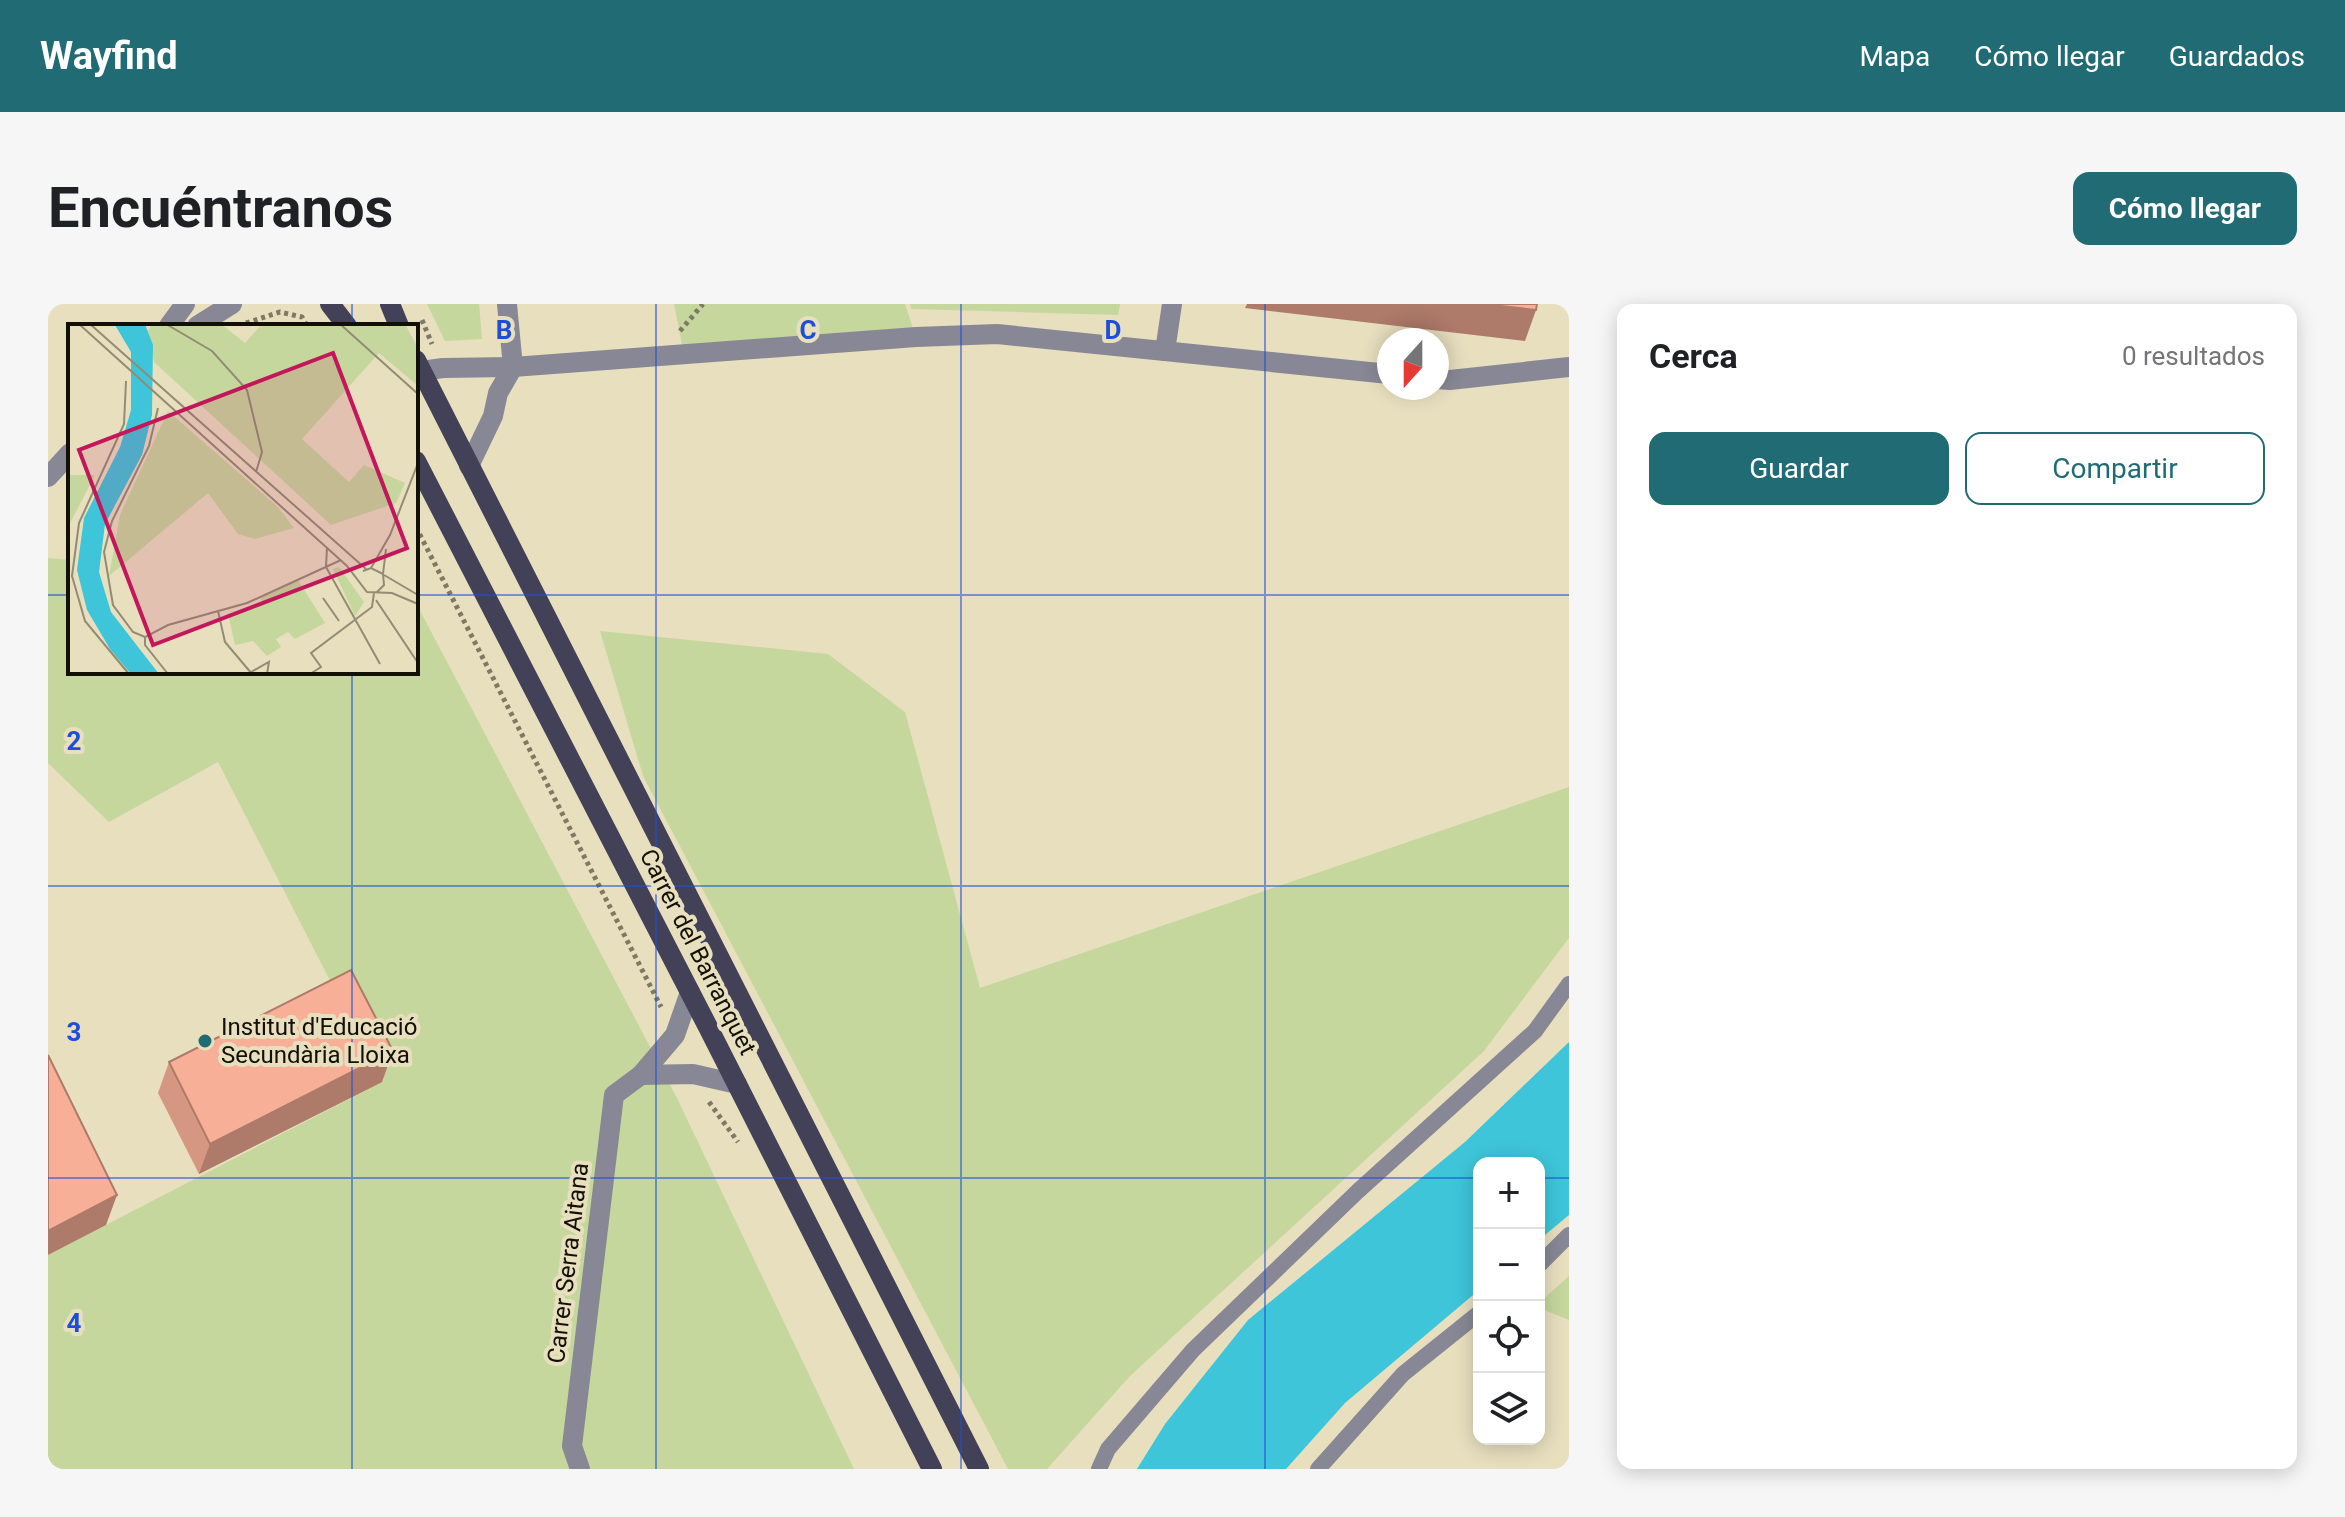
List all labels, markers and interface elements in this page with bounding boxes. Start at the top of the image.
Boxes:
text: Wayfind [40,34,178,78]
text: Mapa [1860,40,1930,73]
text: Cómo llegar [1974,40,2125,73]
text: Guardados [2169,40,2305,73]
button: Cómo llegar [2073,172,2297,245]
text: Encuéntranos [48,175,393,241]
text: B [496,315,512,345]
text: C [799,315,817,345]
text: D [1105,315,1121,345]
inset map [68,324,418,674]
north arrow [1377,328,1449,400]
text: Cerca [1649,336,1738,376]
text: 0 resultados [2122,341,2265,371]
button: Guardar [1649,432,1949,505]
button: Compartir [1965,432,2265,505]
text: 2 [67,726,81,756]
street label: Carrer del Barranquet [634,844,762,1060]
place label: Institut d'Educació Secundària Lloixa [221,1013,417,1069]
text: 3 [67,1017,81,1047]
marker: Institut d'Educació Secundària Lloixa [196,1032,214,1050]
map controls [1473,1157,1545,1445]
button: + [1473,1157,1545,1229]
street label: Carrer Serra Aitana [542,1161,594,1365]
button: − [1473,1229,1545,1301]
button: locate [1473,1301,1545,1373]
text: 4 [67,1308,82,1338]
button: layers [1473,1373,1545,1445]

